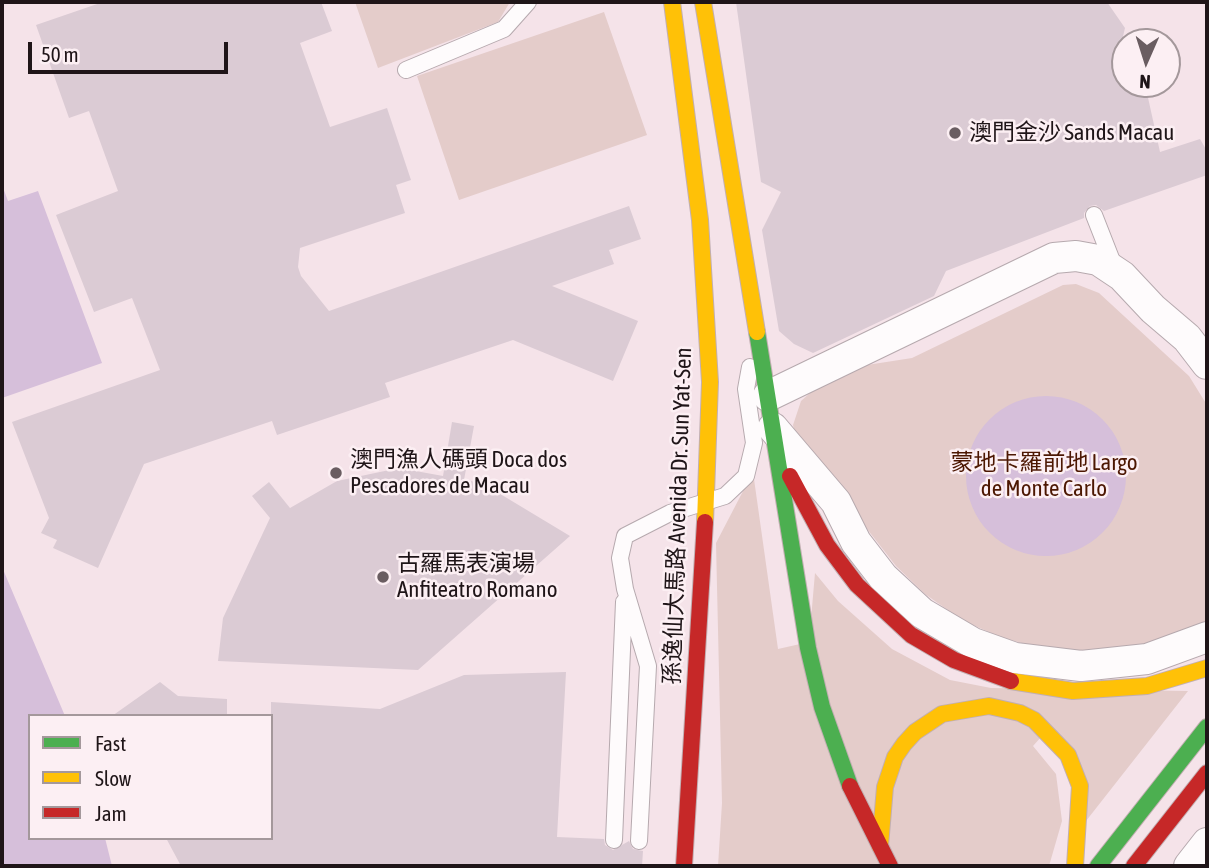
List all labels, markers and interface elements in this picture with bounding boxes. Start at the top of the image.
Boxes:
scale bar [32,28,231,72]
north arrow [1111,28,1181,98]
text: 50 m [41,42,79,66]
text: N [1139,71,1151,93]
place label: 澳門金沙 Sands Macau [969,119,1174,147]
marker: 澳門金沙 Sands Macau [947,125,963,141]
street label: 孫逸仙大馬路 Avenida Dr. Sun Yat-Sen [658,347,698,685]
place label: 澳門漁人碼頭 Doca dos Pescadores de Macau [350,446,567,500]
park label: 蒙地卡羅前地 Largo de Monte Carlo [950,449,1138,503]
marker: 澳門漁人碼頭 Doca dos Pescadores de Macau [328,465,344,481]
place label: 古羅馬表演場 Anfiteatro Romano [397,550,557,604]
marker: 古羅馬表演場 Anfiteatro Romano [375,569,391,585]
legend [28,714,273,840]
text: Fast [95,731,126,755]
text: Slow [95,766,131,790]
text: Jam [95,801,127,825]

